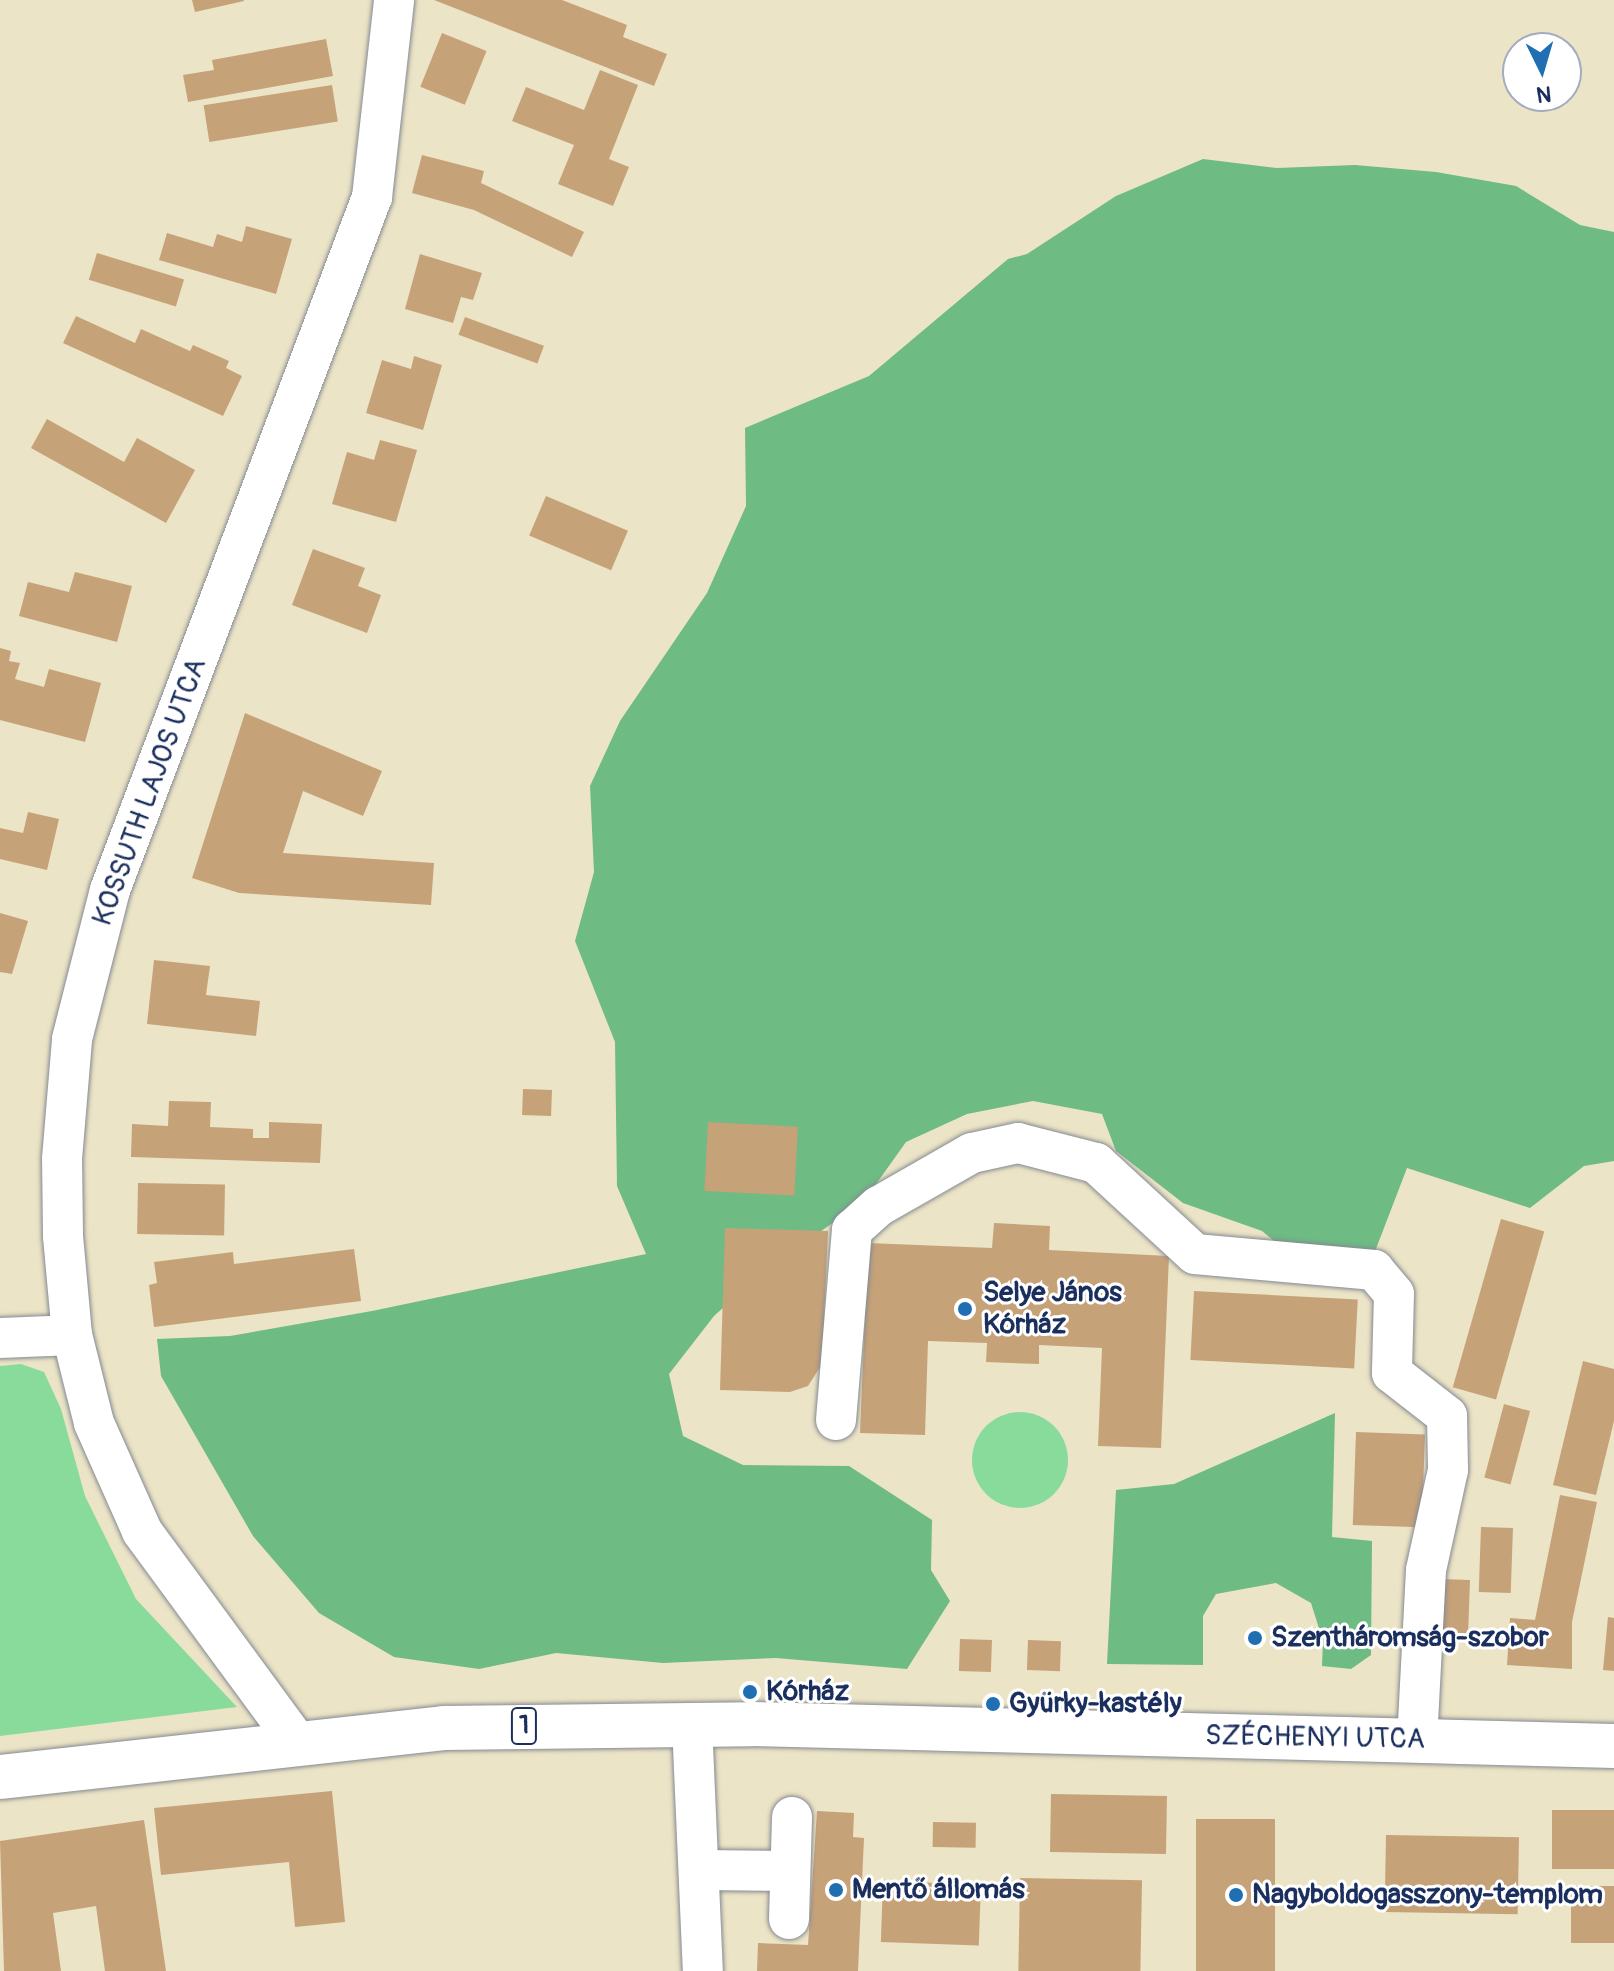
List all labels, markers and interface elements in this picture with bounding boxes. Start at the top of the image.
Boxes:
north arrow [1502,32,1582,112]
text: N [1535,79,1553,109]
street label: KOSSUTH LAJOS UTCA [86,654,214,930]
place label: Selye János Kórház [983,1276,1122,1342]
marker: Selye János Kórház [954,1298,976,1320]
place label: Szentháromság-szobor [1271,1621,1549,1655]
marker: Szentháromság-szobor [1246,1629,1264,1647]
place label: Kórház [766,1675,849,1709]
marker: Kórház [741,1683,759,1701]
place label: Gyürky-kastély [1009,1687,1182,1721]
marker: Gyürky-kastély [984,1695,1002,1713]
road number: 1 [510,1704,538,1748]
street label: SZÉCHENYI UTCA [1205,1719,1425,1757]
place label: Mentő állomás [852,1873,1025,1907]
place label: Nagyboldogasszony-templom [1252,1878,1603,1912]
marker: Mentő állomás [827,1881,845,1899]
marker: Nagyboldogasszony-templom [1227,1886,1245,1904]

